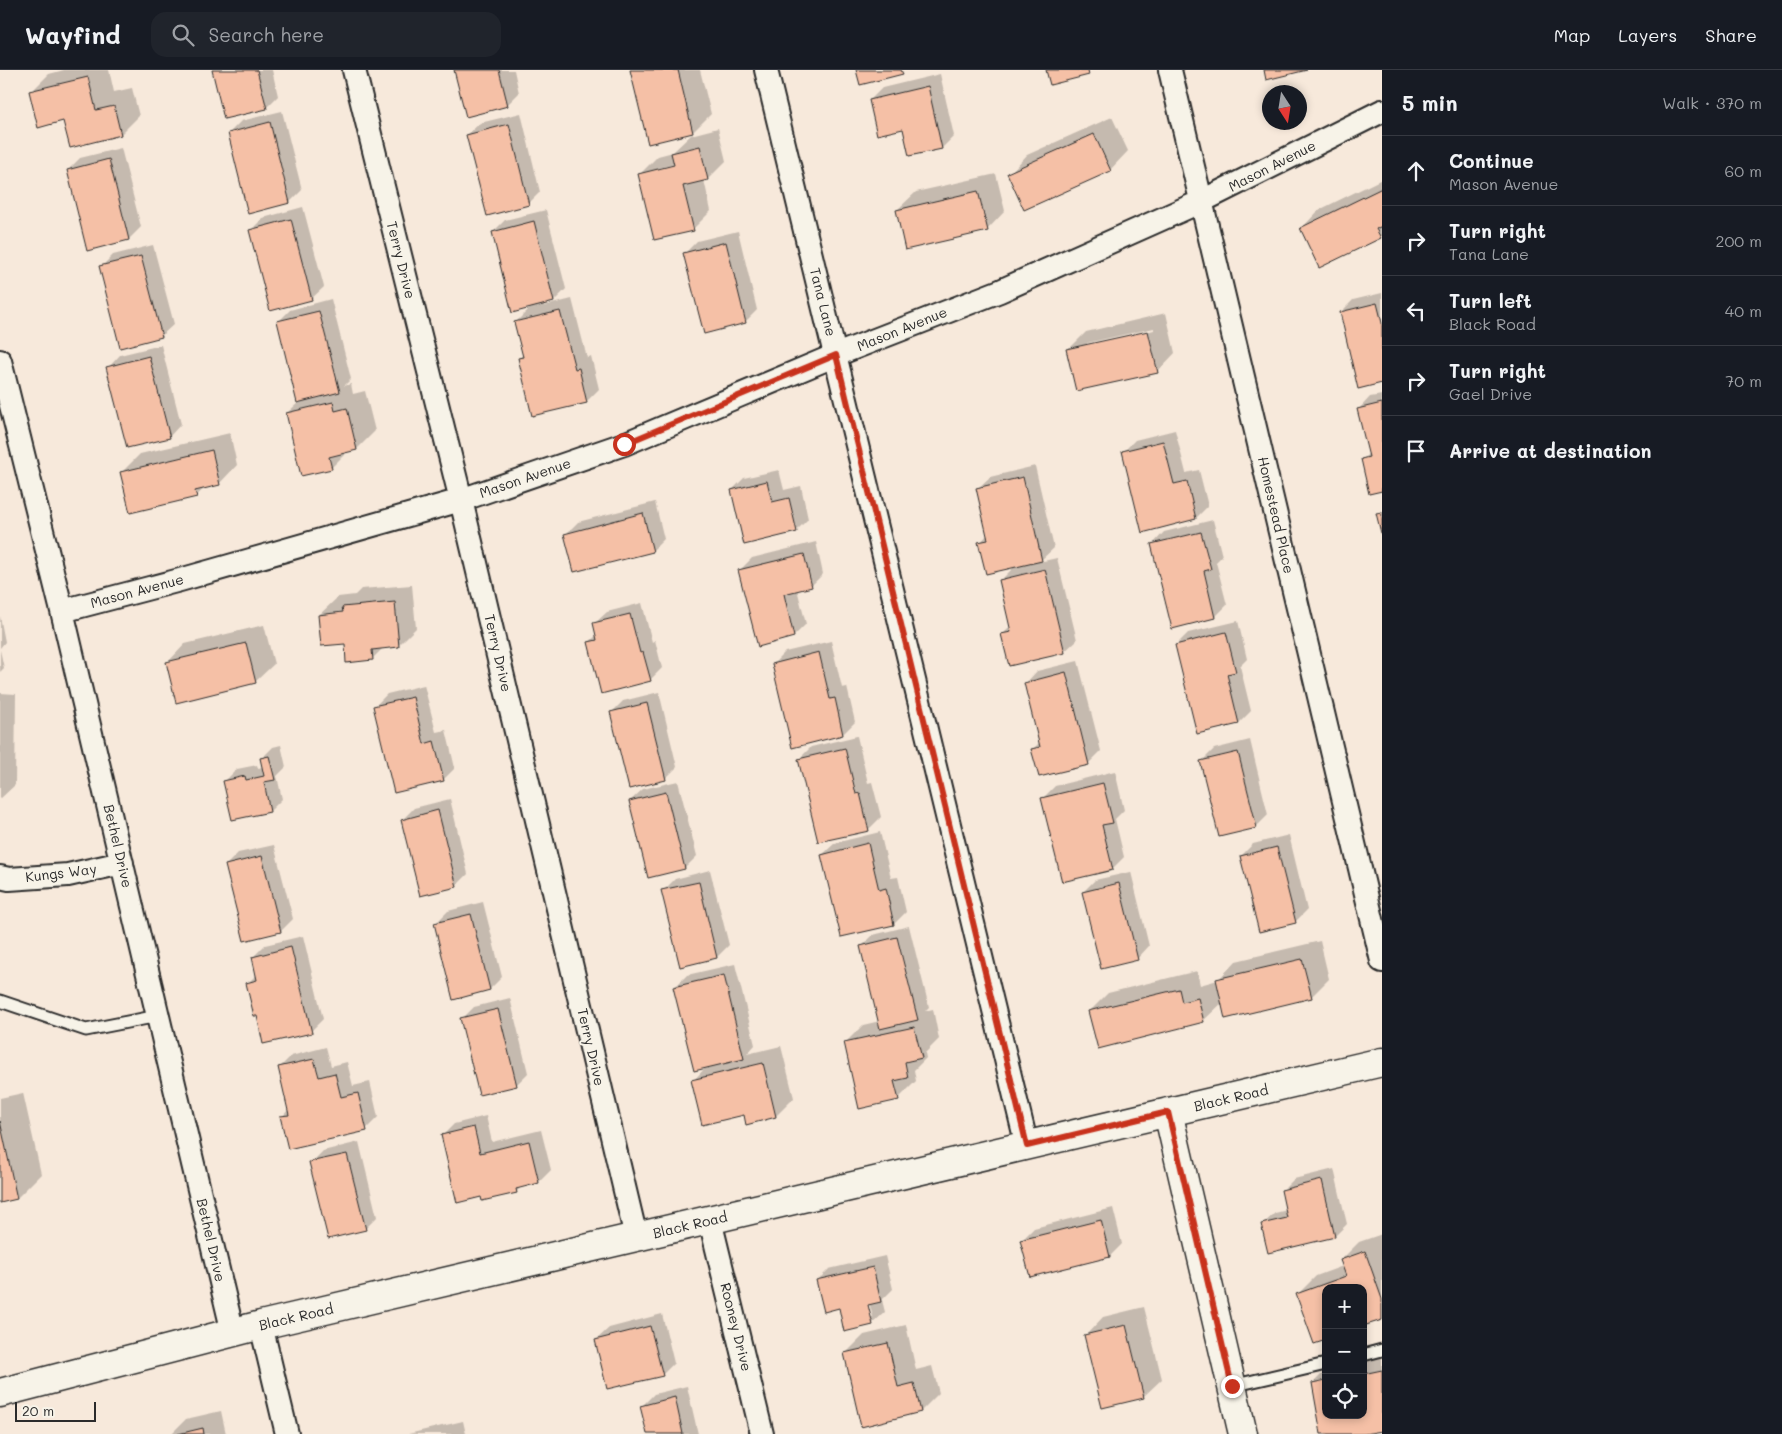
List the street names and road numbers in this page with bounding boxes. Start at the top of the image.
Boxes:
street label: Mason Avenue [1225,135,1319,196]
street label: Terry Drive [383,219,420,301]
street label: Tana Lane [806,266,841,338]
street label: Mason Avenue [854,302,950,355]
street label: Mason Avenue [477,453,573,502]
street label: Homestead Place [1254,455,1299,575]
street label: Mason Avenue [88,569,186,612]
street label: Terry Drive [480,612,517,694]
street label: Bethel Drive [100,802,137,889]
street label: Kungs Way [24,859,98,886]
street label: Terry Drive [573,1006,610,1088]
street label: Black Road [1192,1080,1270,1115]
street label: Bethel Drive [193,1196,230,1283]
street label: Black Road [651,1207,729,1242]
street label: Rooney Drive [716,1281,757,1373]
street label: Black Road [257,1299,335,1334]

